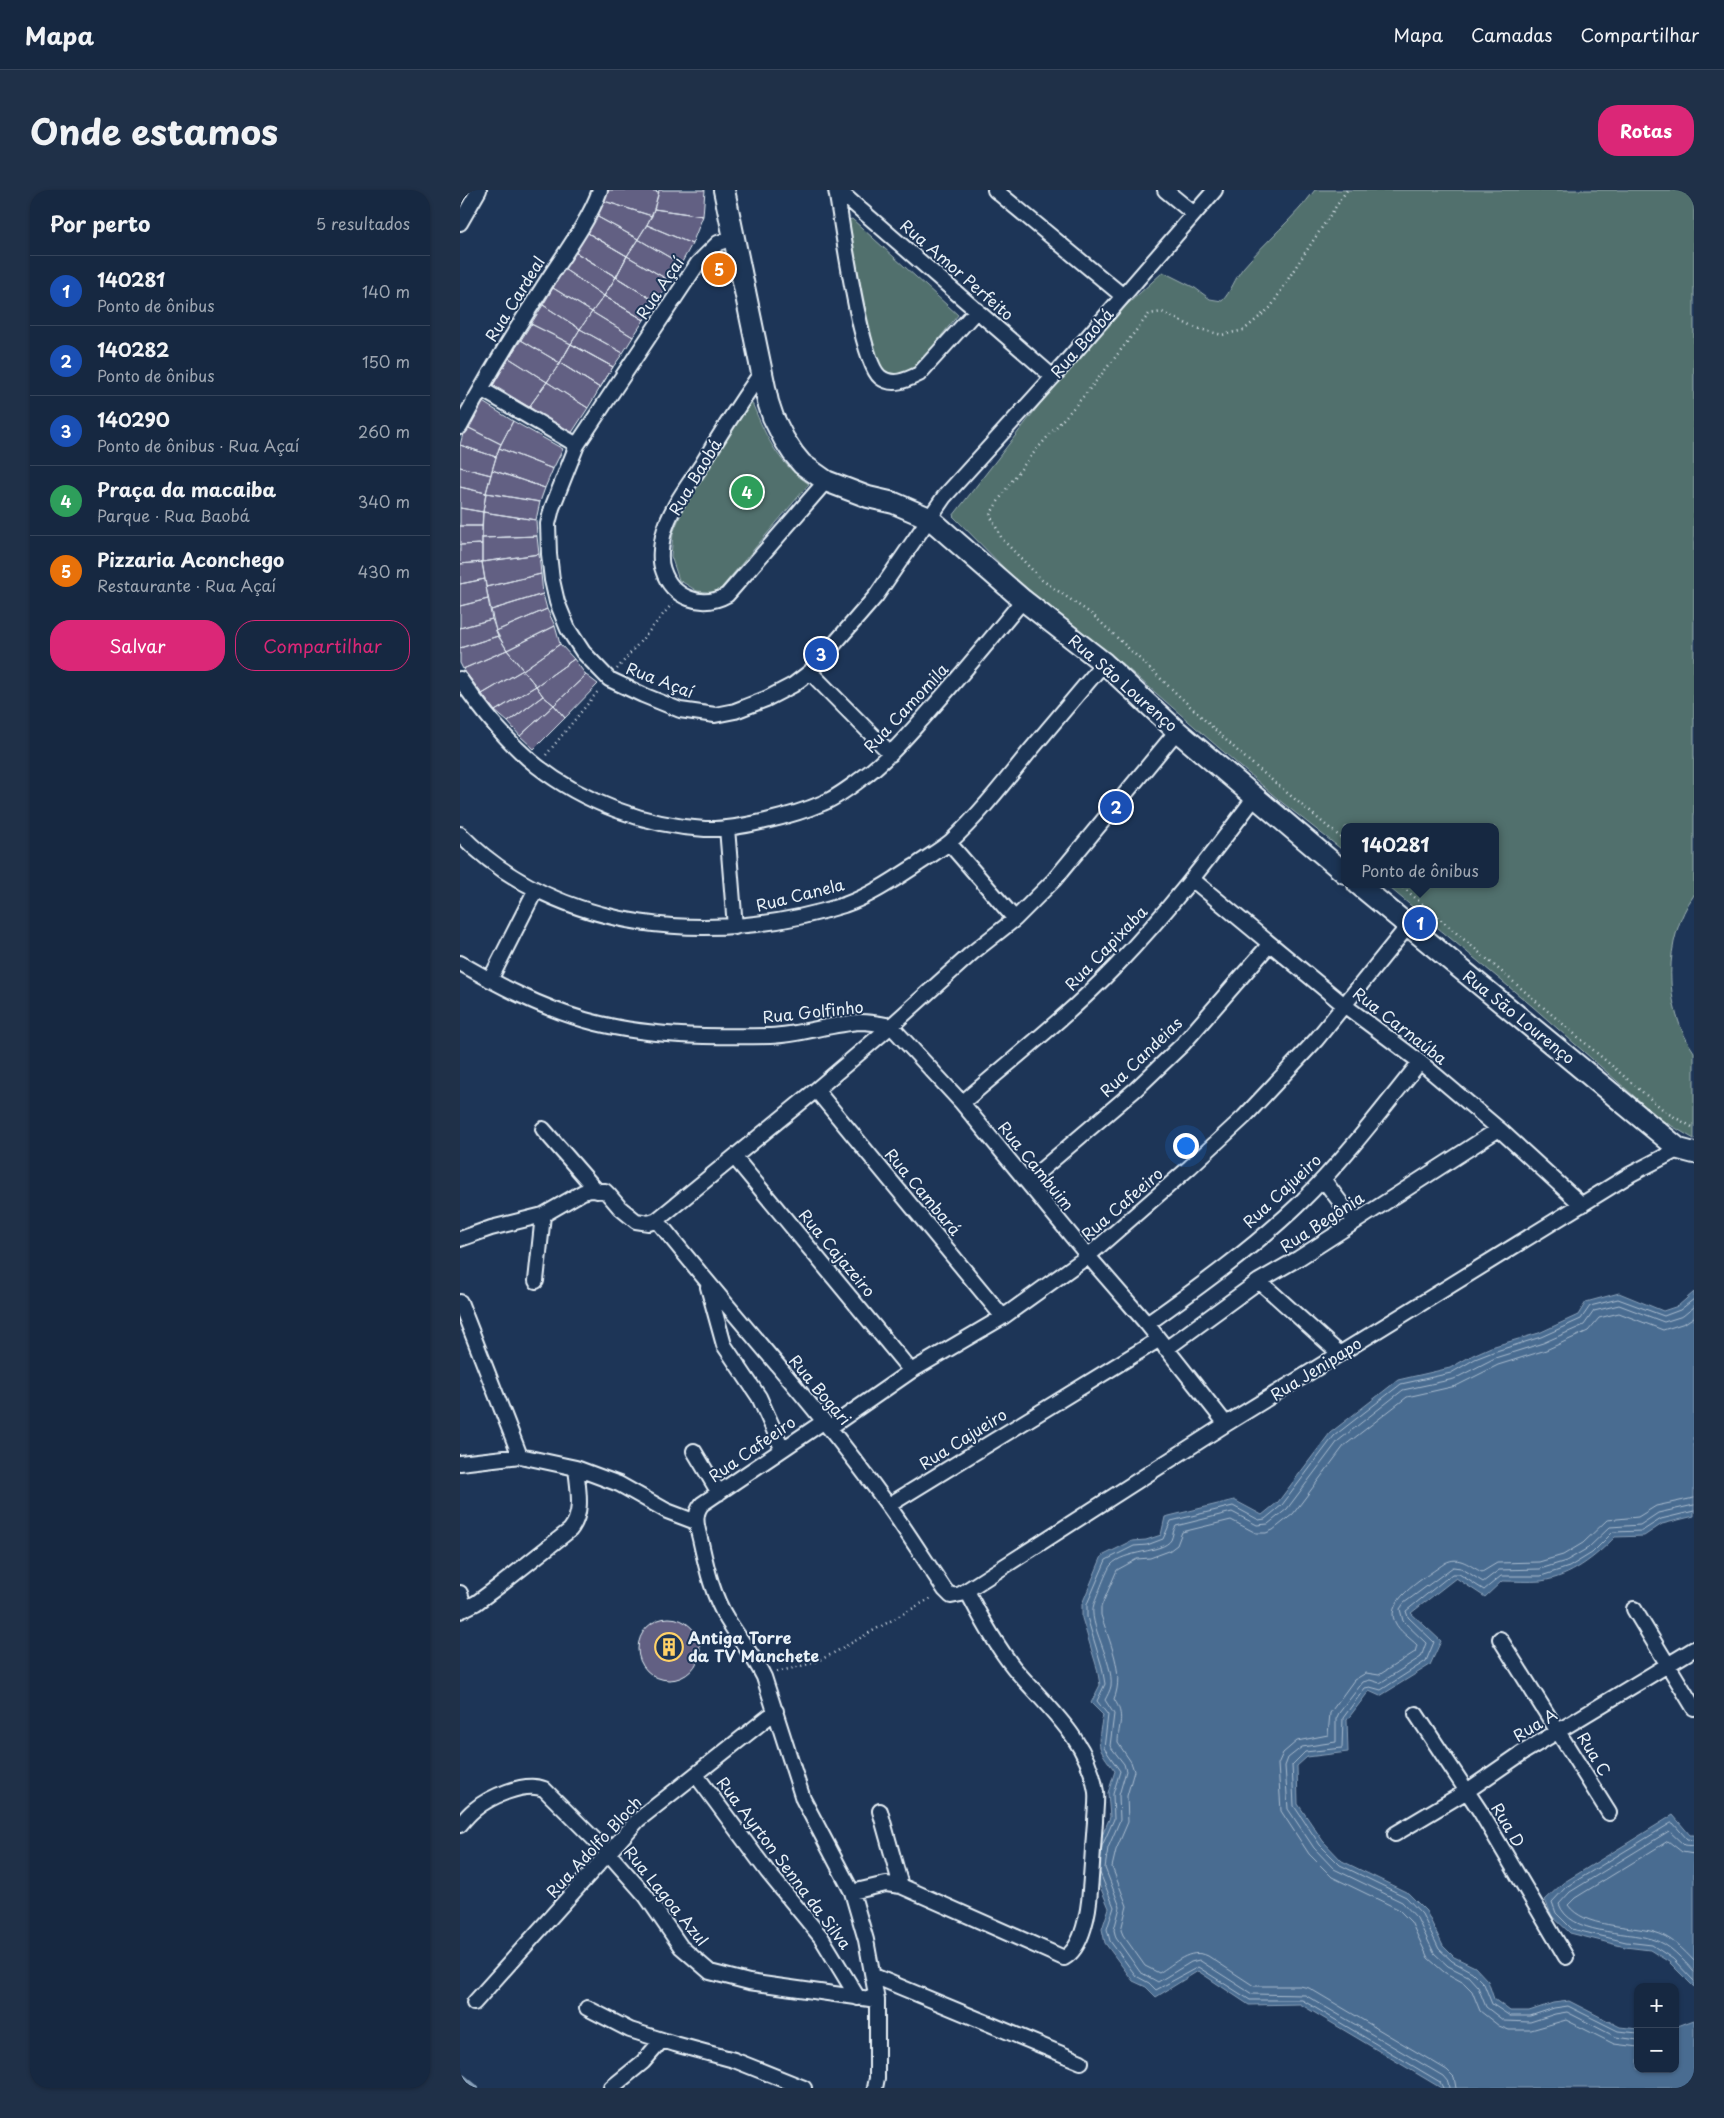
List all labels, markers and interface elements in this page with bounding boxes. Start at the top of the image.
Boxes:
text: Mapa [25,17,94,53]
text: Mapa [1393,21,1443,48]
text: Camadas [1471,21,1553,48]
text: Compartilhar [1581,21,1699,48]
text: Onde estamos [30,104,278,157]
button: Rotas [1598,105,1694,156]
text: Por perto [50,207,150,239]
text: 5 resultados [316,211,410,235]
street label: Rua Amor Perfeito [896,213,1020,325]
pin: 5 [703,250,735,288]
street label: Rua Cardeal [478,251,550,346]
street label: Rua Açaí [629,251,689,324]
text: 140281 [97,265,165,293]
text: 1 [62,279,70,303]
text: 140 m [362,279,410,303]
text: Ponto de ônibus [97,293,214,317]
street label: Rua Baobá [1044,302,1118,382]
text: 140282 [97,335,169,363]
text: 2 [60,349,72,373]
text: 150 m [362,349,410,373]
text: Ponto de ônibus [97,363,214,387]
text: 140290 [97,405,170,433]
text: 3 [61,419,71,443]
text: 260 m [358,419,410,443]
text: Ponto de ônibus · Rua Açaí [97,433,299,457]
street label: Rua Baobá [662,434,726,519]
pin: 4 [731,473,763,511]
text: Praça da macaiba [97,475,276,503]
text: 4 [61,489,71,513]
text: 340 m [358,489,410,513]
text: Parque · Rua Baobá [97,503,250,527]
text: Pizzaria Aconchego [97,545,284,573]
text: 5 [61,559,71,583]
text: 430 m [358,559,410,583]
text: Restaurante · Rua Açaí [97,573,276,597]
button: Salvar [50,620,225,671]
button: Compartilhar [235,620,410,671]
street label: Rua São Lourenço [1064,628,1184,737]
pin: 3 [805,635,837,673]
street label: Rua Açaí [623,655,698,703]
street label: Rua Camomila [857,657,953,757]
pin: 2 [1100,788,1132,826]
popup [1341,823,1499,888]
text: 140281 [1361,830,1429,858]
text: Ponto de ônibus [1361,858,1479,882]
street label: Rua Canela [753,871,846,917]
street label: Rua Capixaba [1058,899,1152,995]
pin: 1 [1404,904,1436,942]
street label: Rua São Lourenço [1458,963,1581,1069]
street label: Rua Carnaúba [1348,981,1453,1070]
street label: Rua Golfinho [761,994,865,1028]
street label: Rua Candeias [1094,1011,1187,1102]
street label: Rua Cambuim [993,1115,1080,1215]
your location [1173,1133,1199,1159]
street label: Rua Cambará [880,1142,968,1240]
street label: Rua Cajueiro [1237,1147,1326,1233]
street label: Rua Cafeeiro [1075,1161,1168,1246]
street label: Rua Begônia [1275,1185,1368,1257]
street label: Rua Cajazeiro [794,1203,882,1302]
street label: Rua Jenipapo [1265,1330,1366,1406]
street label: Rua Bogari [784,1349,857,1430]
street label: Rua Cajueiro [914,1402,1011,1475]
street label: Rua Cafeeiro [703,1409,800,1487]
place label: Antiga Torre da TV Manchete [688,1625,820,1667]
building icon: Antiga Torre da TV Manchete [654,1632,684,1662]
street label: Rua A [1508,1702,1561,1747]
street label: Rua C [1572,1727,1617,1780]
street label: Rua Ayrton Senna da Silva [712,1771,858,1954]
street label: Rua Adolfo Bloch [540,1790,647,1902]
street label: Rua D [1486,1798,1531,1851]
street label: Rua Lagoa Azul [619,1840,715,1950]
map controls [1634,1983,1679,2073]
button: + [1634,1983,1679,2028]
button: − [1634,2028,1679,2073]

